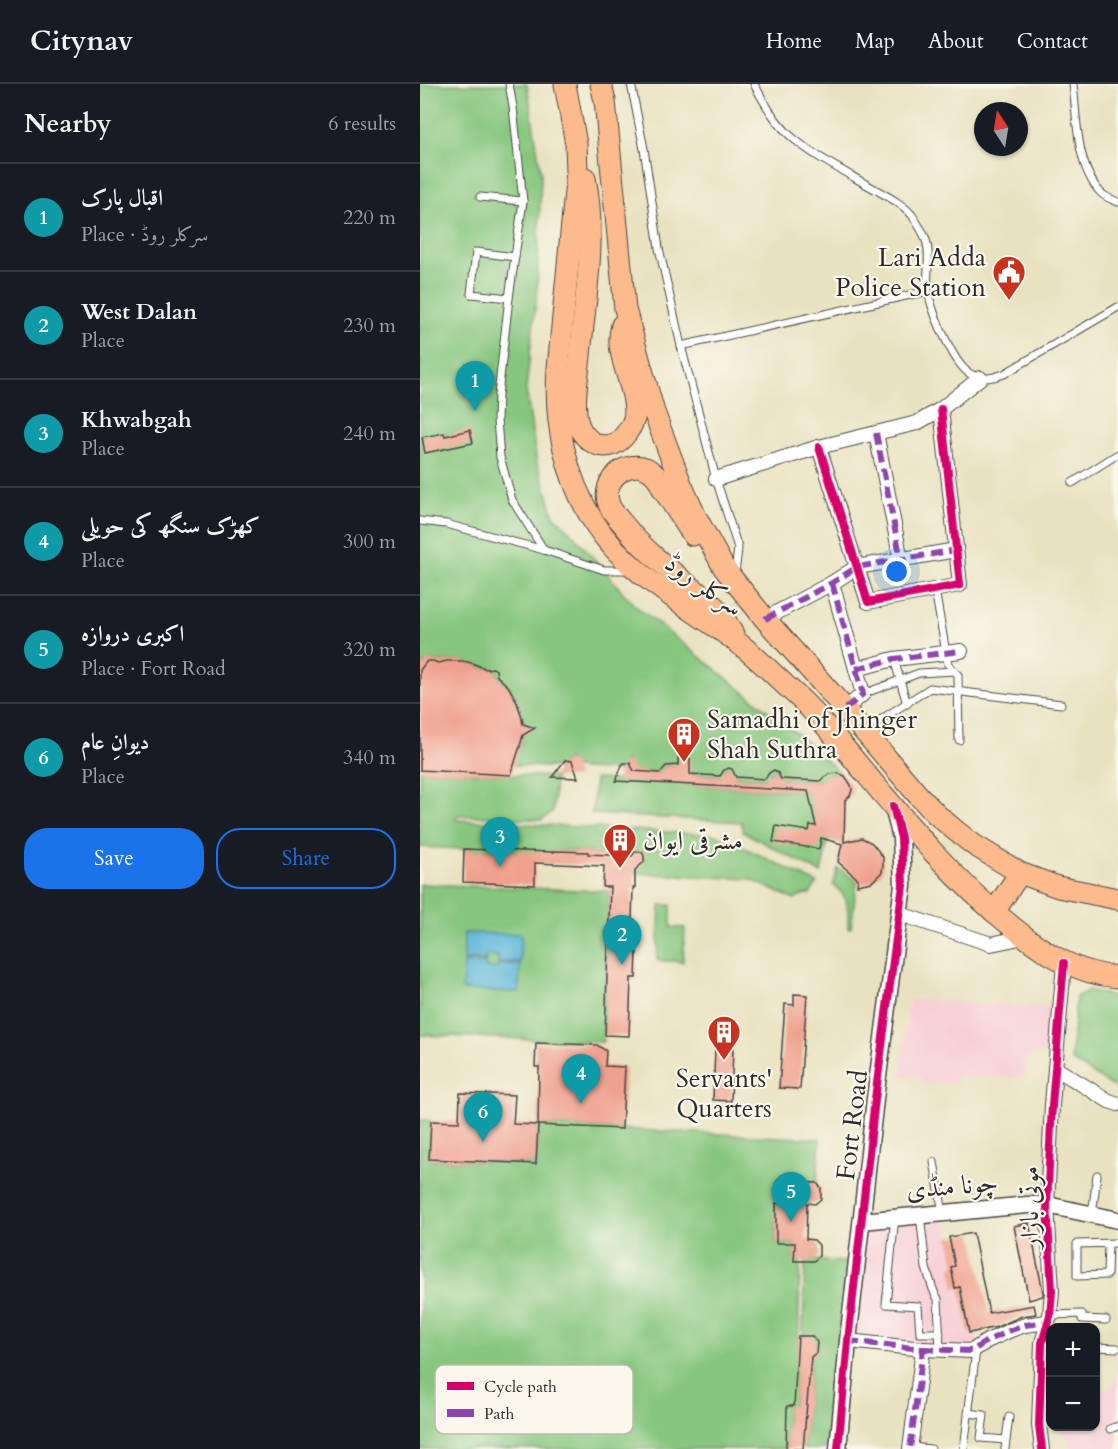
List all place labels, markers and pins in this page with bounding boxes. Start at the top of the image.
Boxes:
place label: Lari Adda Police Station [835,240,986,305]
public building icon: Lari Adda Police Station [991,254,1027,301]
pin: 1 [456,362,494,411]
place label: Samadhi of Jhinger Shah Suthra [707,702,917,767]
building icon: Samadhi of Jhinger Shah Suthra [666,716,702,763]
pin: 3 [480,818,520,867]
building icon: مشرقی ایوان [602,822,638,869]
place label: مشرقی ایوان [643,823,743,858]
pin: 2 [602,916,642,965]
building icon: Servants' Quarters [706,1014,742,1061]
pin: 4 [562,1054,600,1104]
place label: Servants' Quarters [676,1061,772,1126]
pin: 6 [464,1092,502,1142]
pin: 5 [772,1172,811,1222]

